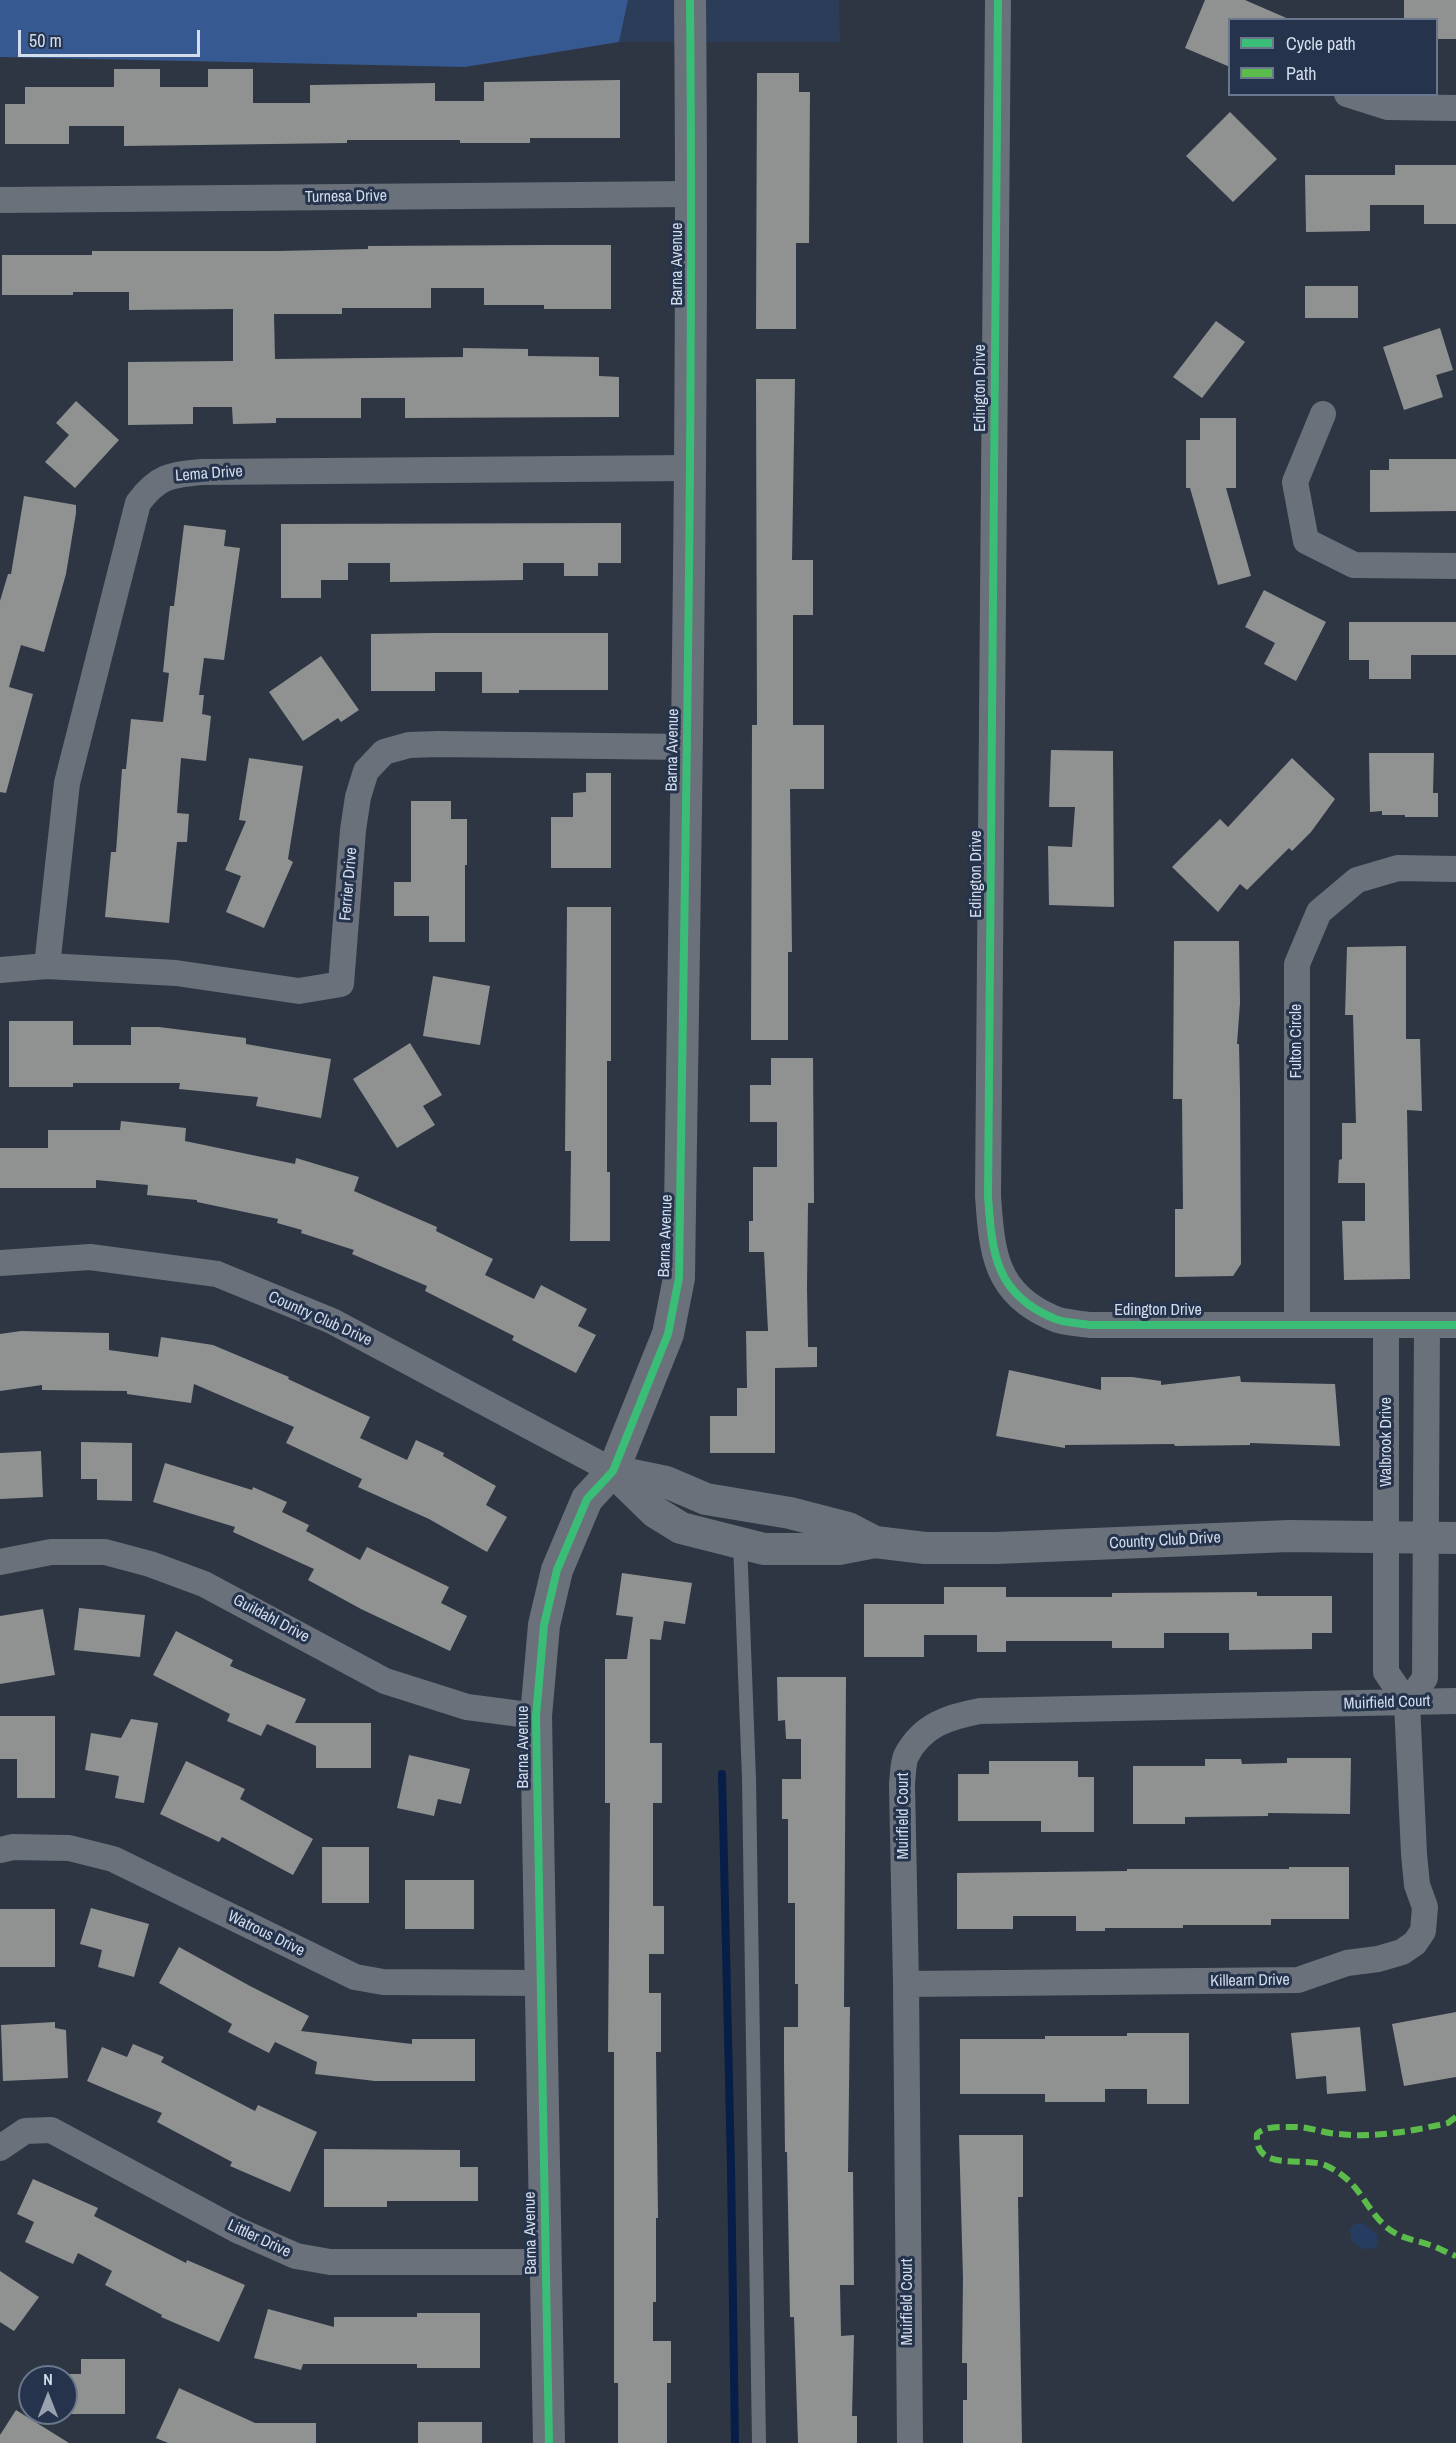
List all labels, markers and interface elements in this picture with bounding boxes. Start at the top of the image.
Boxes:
scale bar [21,18,202,56]
legend [1228,18,1438,96]
text: 50 m [29,28,62,53]
text: Cycle path [1286,31,1356,56]
text: Path [1286,61,1316,86]
street label: Turnesa Drive [305,187,387,207]
street label: Barna Avenue [668,223,688,305]
street label: Edington Drive [971,344,991,432]
street label: Lema Drive [175,462,243,486]
street label: Barna Avenue [663,708,683,792]
street label: Edington Drive [967,830,987,918]
street label: Ferrier Drive [336,846,362,922]
street label: Fulton Circle [1287,1004,1307,1078]
street label: Barna Avenue [655,1194,677,1278]
street label: Country Club Drive [265,1288,375,1350]
street label: Edington Drive [1114,1301,1202,1321]
street label: Walbrook Drive [1377,1397,1397,1487]
street label: Country Club Drive [1109,1528,1221,1554]
street label: Guildahl Drive [229,1591,313,1647]
street label: Muirfield Court [1343,1692,1431,1714]
street label: Barna Avenue [514,1706,534,1788]
street label: Muirfield Court [894,1773,914,1859]
street label: Watrous Drive [224,1907,308,1961]
street label: Killearn Drive [1210,1971,1290,1991]
street label: Barna Avenue [521,2191,541,2275]
street label: Littler Drive [224,2216,294,2262]
street label: Muirfield Court [898,2259,918,2345]
north arrow [18,2365,78,2425]
text: N [43,2368,53,2390]

